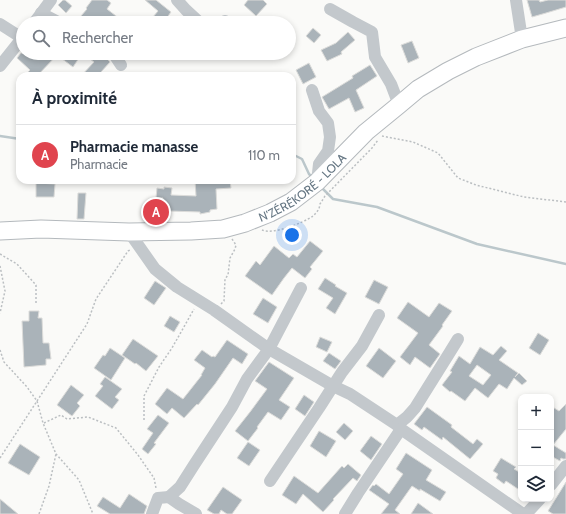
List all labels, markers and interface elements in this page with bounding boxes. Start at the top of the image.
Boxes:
search box [16,16,296,60]
icon: search [30,27,52,49]
text: Rechercher [62,29,133,47]
text: À proximité [32,88,117,108]
text: Pharmacie manasse [70,138,198,156]
text: A [41,147,49,163]
text: 110 m [248,147,280,163]
street label: N'ZÉRÉKORÉ - LOLA [256,149,349,224]
text: Pharmacie [70,156,128,172]
pin: A [143,197,169,227]
your location [282,225,302,245]
map controls [518,394,554,502]
button: + [518,394,554,430]
button: − [518,430,554,466]
button: layers [518,466,554,502]

